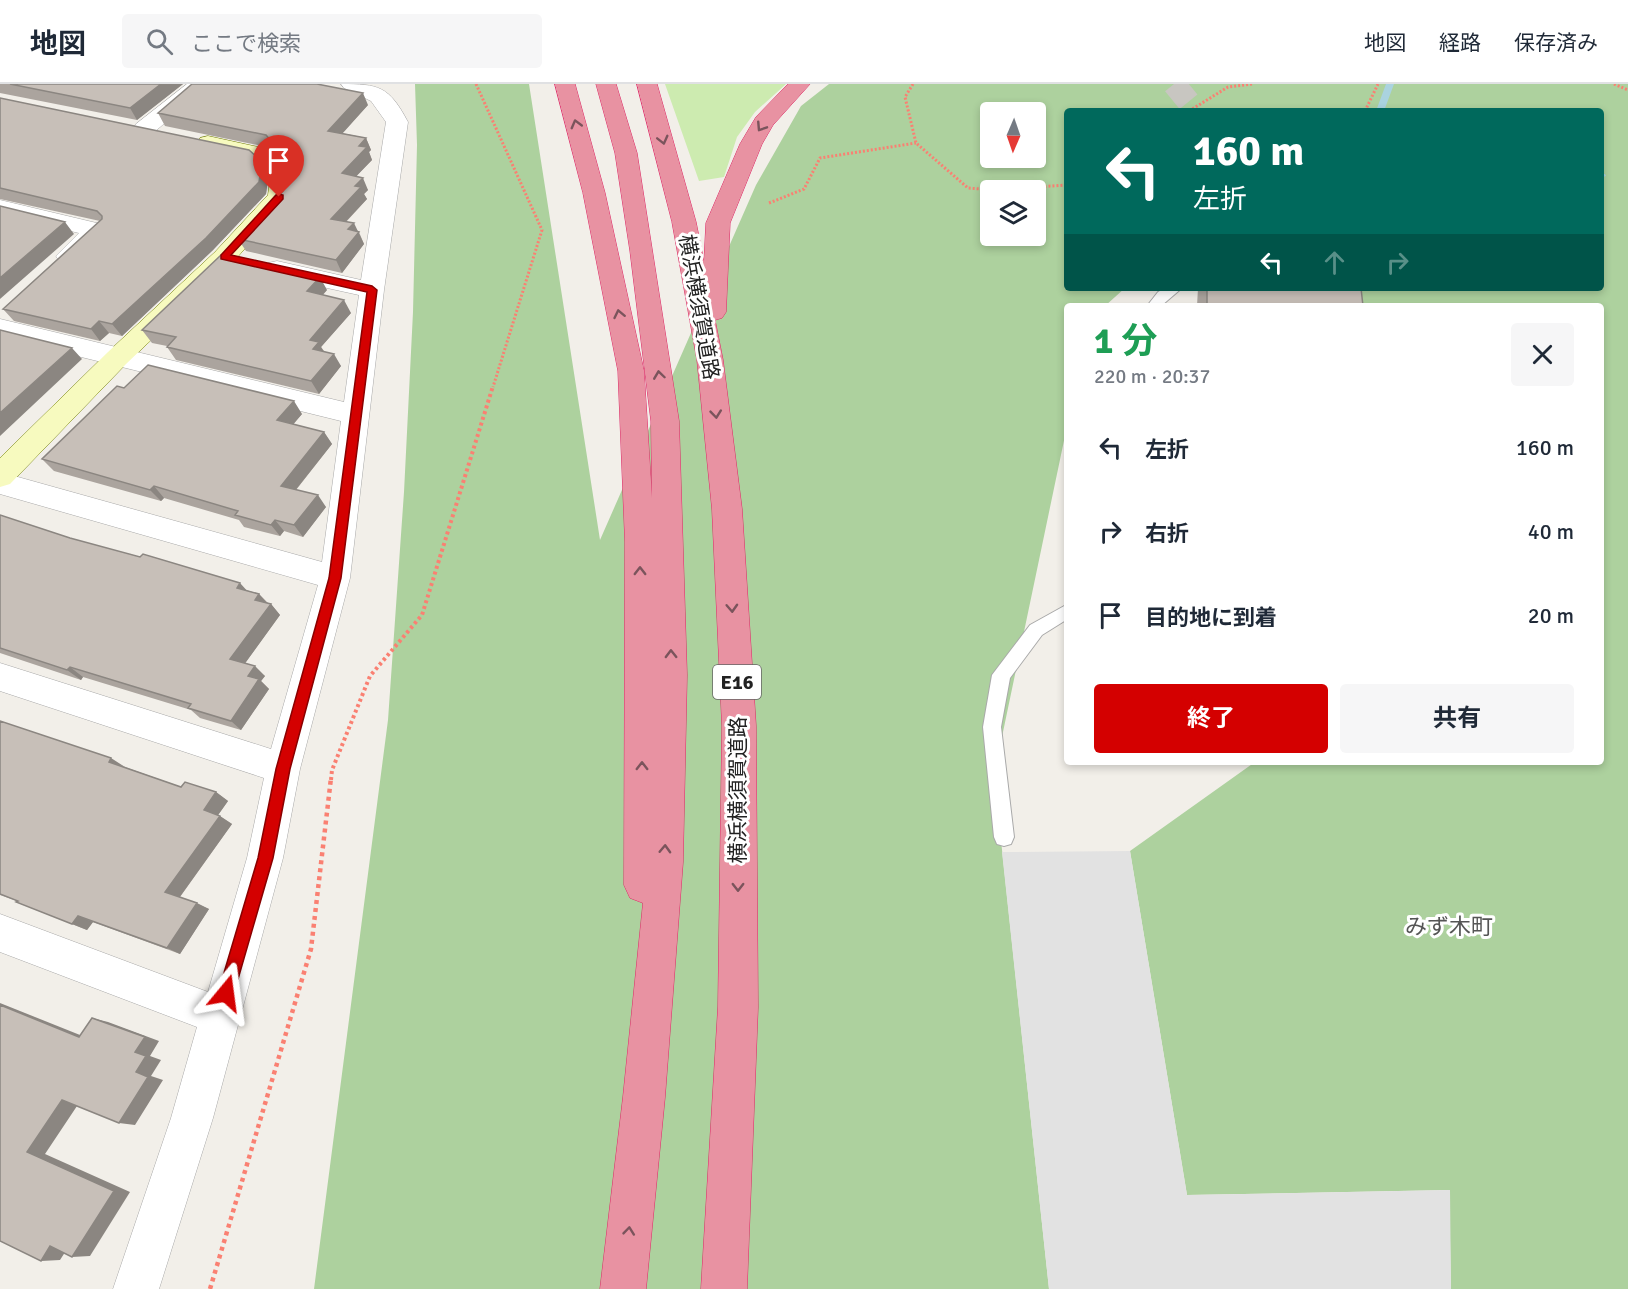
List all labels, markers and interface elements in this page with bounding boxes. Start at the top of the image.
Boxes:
search box [122,14,542,68]
icon: search [143,25,176,58]
text: 地図 [30,27,86,61]
text: ここで検索 [191,30,301,57]
text: 地図 [1364,30,1406,56]
text: 経路 [1439,30,1481,56]
text: 保存済み [1514,30,1598,56]
north arrow [980,102,1046,168]
map controls [980,102,1046,246]
one-way arrow [570,119,583,129]
one-way arrow [758,121,769,132]
text: 160 m [1193,126,1304,177]
icon: left [1094,132,1172,210]
pin [253,135,304,197]
one-way arrow [655,135,668,145]
icon: arrive [262,144,295,177]
button: layers [980,180,1046,246]
text: 左折 [1193,183,1247,216]
street label: 横浜横須賀道路 [673,232,725,382]
icon: left [1255,246,1288,279]
icon: ahead [1318,246,1351,279]
icon: right [1381,246,1414,279]
one-way arrow [613,309,626,319]
text: 1 分 [1094,319,1157,364]
button: close [1511,323,1574,386]
text: 220 m · 20:37 [1094,364,1210,389]
one-way arrow [653,371,666,380]
one-way arrow [709,409,722,418]
icon: left [1094,431,1127,464]
text: 160 m [1516,434,1574,461]
text: 左折 [1145,436,1189,463]
icon: right [1094,515,1127,548]
text: 40 m [1528,518,1574,545]
text: 右折 [1145,520,1189,547]
one-way arrow [634,566,646,575]
icon: arrive [1094,599,1127,632]
text: 20 m [1528,602,1574,629]
one-way arrow [726,604,739,613]
text: 目的地に到着 [1145,604,1277,631]
one-way arrow [665,649,677,658]
road number: E16 [713,665,761,699]
button: 終了 [1094,684,1328,753]
button: 共有 [1340,684,1574,753]
street label: 横浜横須賀道路 [725,717,751,864]
one-way arrow [636,761,648,770]
one-way arrow [659,844,671,853]
one-way arrow [732,882,744,891]
district label: みず木町 [1405,913,1493,940]
position arrow [194,961,258,1025]
one-way arrow [623,1226,635,1235]

